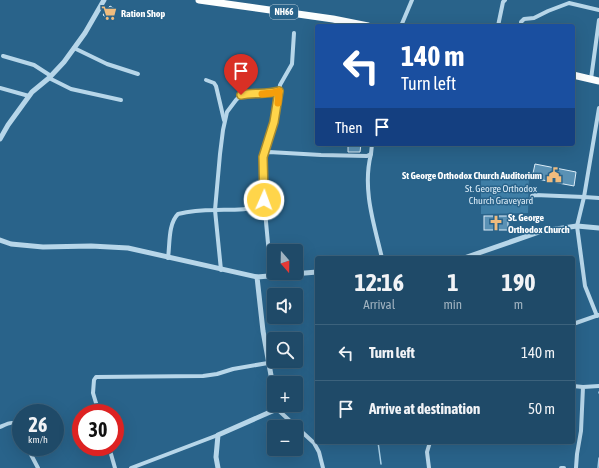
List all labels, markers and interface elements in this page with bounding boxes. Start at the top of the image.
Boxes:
supermarket icon: Ration Shop [100,4,118,22]
road number: NH66 [270,5,298,19]
place label: Ration Shop [121,8,165,19]
icon: left [335,40,387,92]
text: 140 m [401,40,464,72]
pin [224,54,258,95]
icon: arrive [230,60,252,82]
text: Turn left [401,73,456,94]
icon: arrive [371,116,393,138]
text: Then [335,119,363,136]
public building icon: St George Orthodox Church Auditorium [545,166,563,184]
place label: St George Orthodox Church Auditorium [402,170,542,181]
position arrow [243,179,285,221]
park label: St. George Orthodox Church Graveyard [465,183,537,206]
place label: St. George Orthodox Church [508,212,570,235]
church icon: St. George Orthodox Church [487,214,505,232]
north arrow [267,244,303,280]
map controls [267,244,303,456]
text: 12:16 [355,269,404,296]
text: 1 [447,269,458,296]
text: 190 [502,269,535,296]
button: sound [267,288,303,324]
text: Arrival [363,297,395,312]
text: min [443,297,462,312]
text: m [514,297,523,312]
button: search [267,332,303,368]
icon: left [335,342,357,364]
text: Turn left [369,344,415,361]
text: 140 m [521,344,555,361]
button: + [267,376,303,412]
icon: arrive [335,398,357,420]
text: Arrive at destination [369,400,480,417]
text: 50 m [528,400,555,417]
speed limit sign: 30 [72,404,124,456]
text: 26 [29,413,47,436]
button: − [267,420,303,456]
text: km/h [28,434,48,445]

